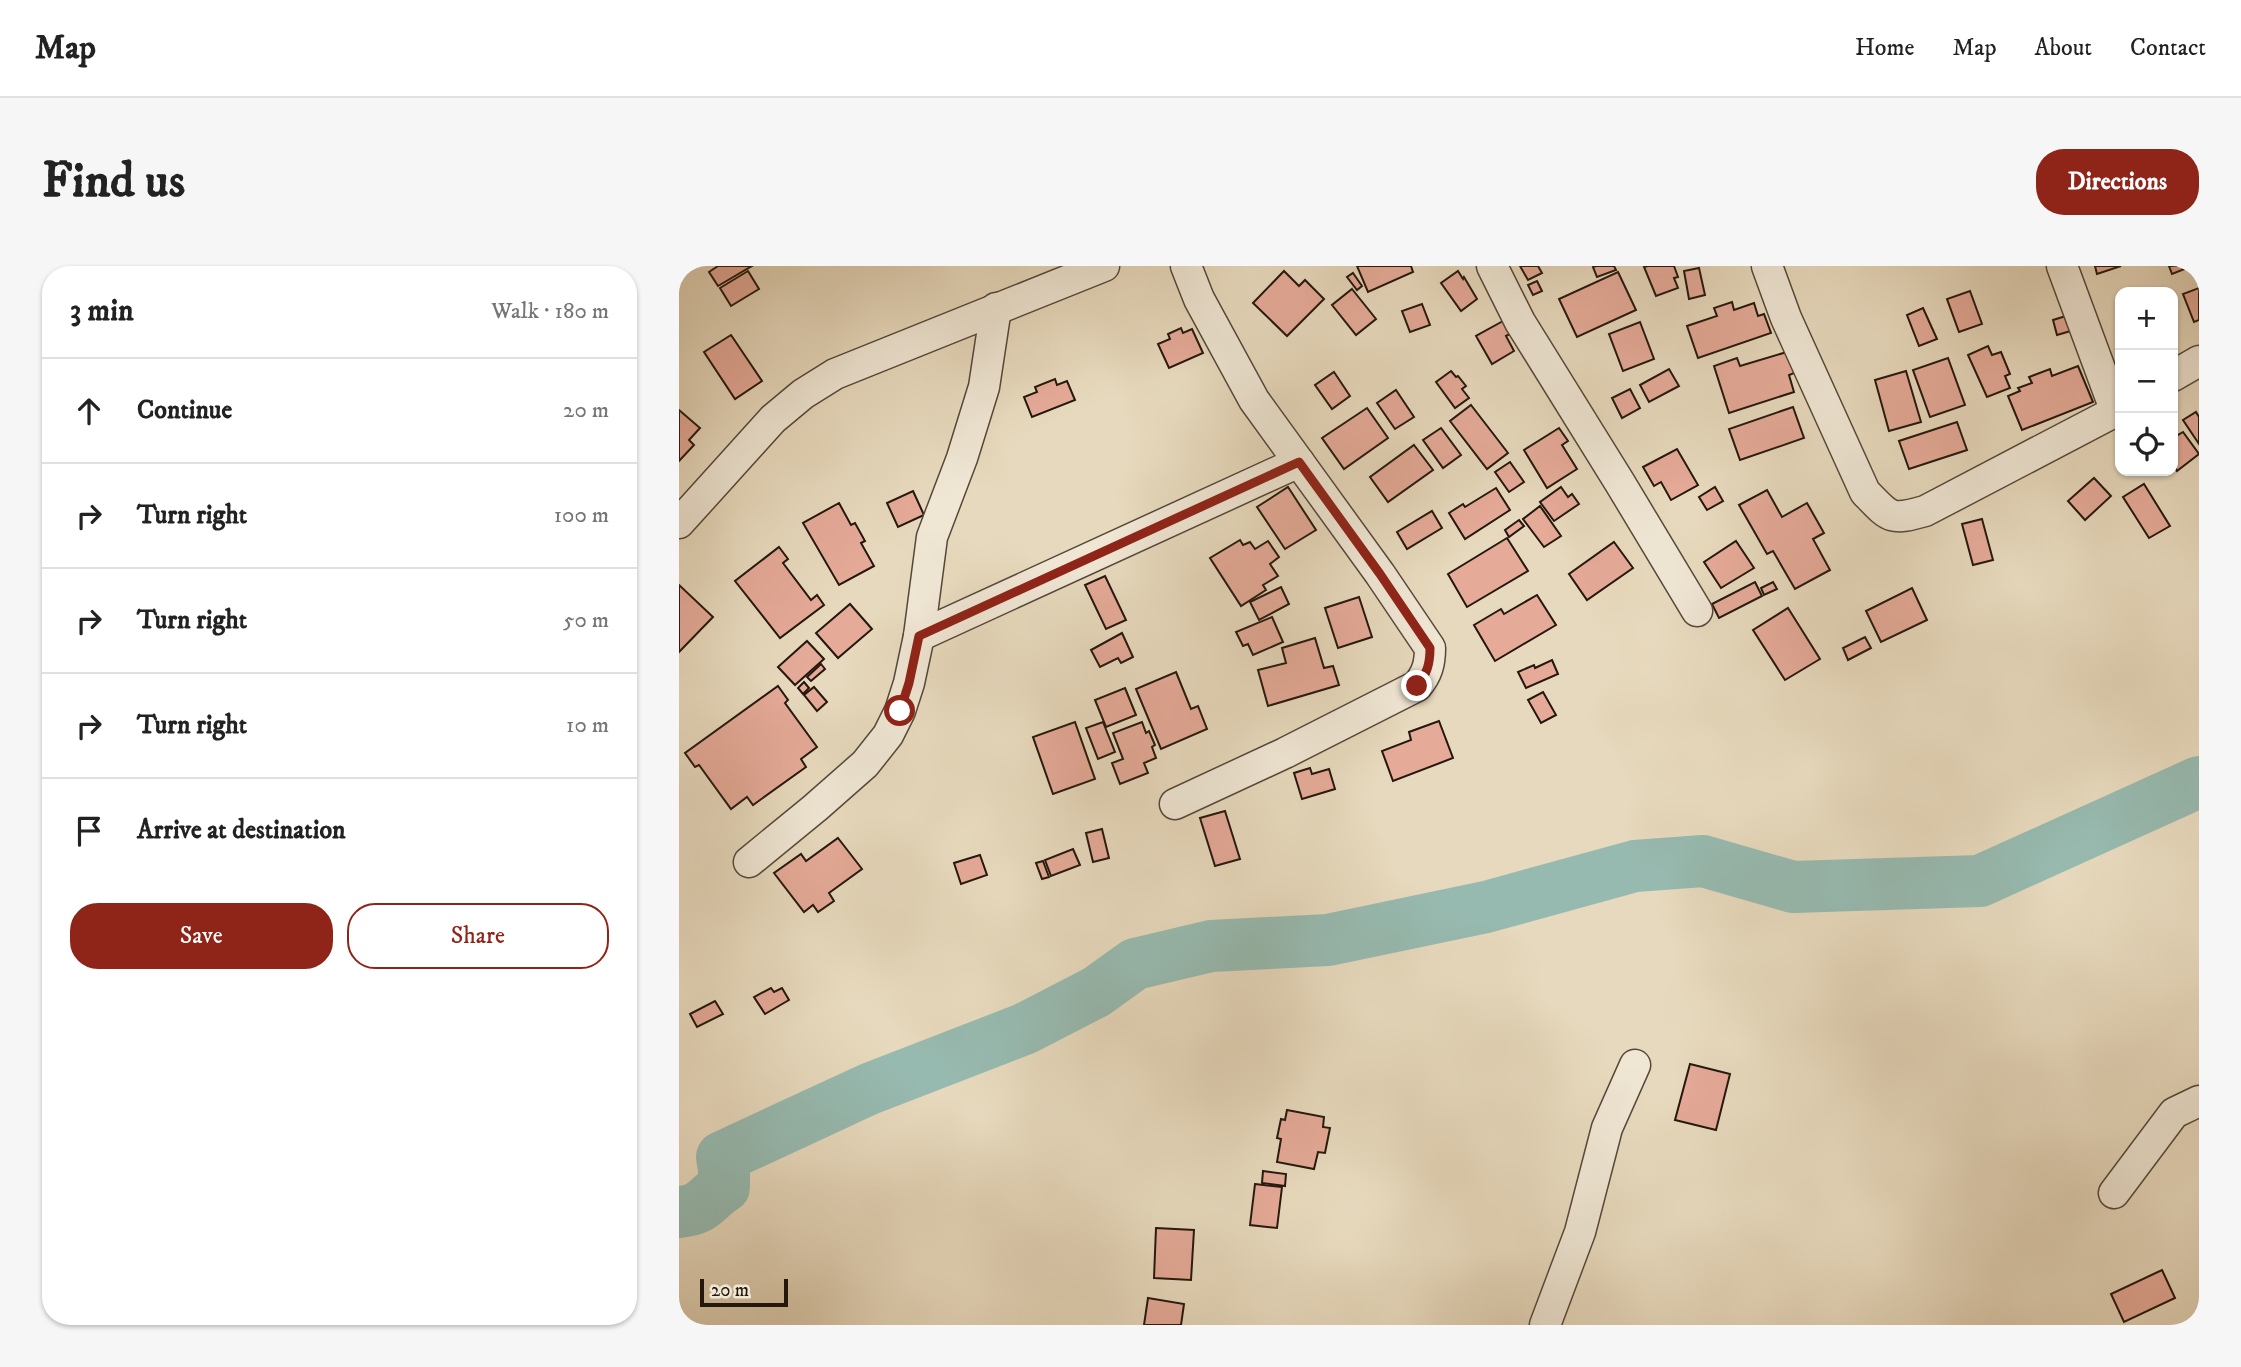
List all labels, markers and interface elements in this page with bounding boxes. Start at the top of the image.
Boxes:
text: Map [35,28,96,69]
text: Home [1855,33,1914,63]
text: Map [1952,33,1997,63]
text: About [2035,33,2092,63]
text: Contact [2130,33,2206,63]
button: Directions [2036,149,2199,215]
text: Find us [42,151,185,213]
map controls [2115,287,2178,476]
button: + [2115,287,2178,350]
text: 3 min [70,293,134,330]
text: Walk · 180 m [491,297,609,326]
button: − [2115,350,2178,413]
icon: ahead [70,392,108,430]
text: Continue [137,394,232,427]
text: 20 m [563,396,609,425]
button: locate [2115,413,2178,476]
icon: right [70,497,108,535]
text: Turn right [137,499,247,532]
text: 100 m [554,501,609,530]
icon: right [70,602,108,640]
text: Turn right [137,604,247,637]
text: 50 m [563,606,609,635]
route end [1401,670,1432,701]
route start [884,695,915,726]
icon: right [70,707,108,745]
text: Turn right [137,709,247,742]
text: 10 m [566,711,609,740]
icon: arrive [70,812,108,850]
text: Arrive at destination [137,814,346,847]
button: Save [70,903,333,969]
button: Share [347,903,609,969]
scale bar [700,1276,787,1308]
text: 20 m [711,1279,749,1302]

